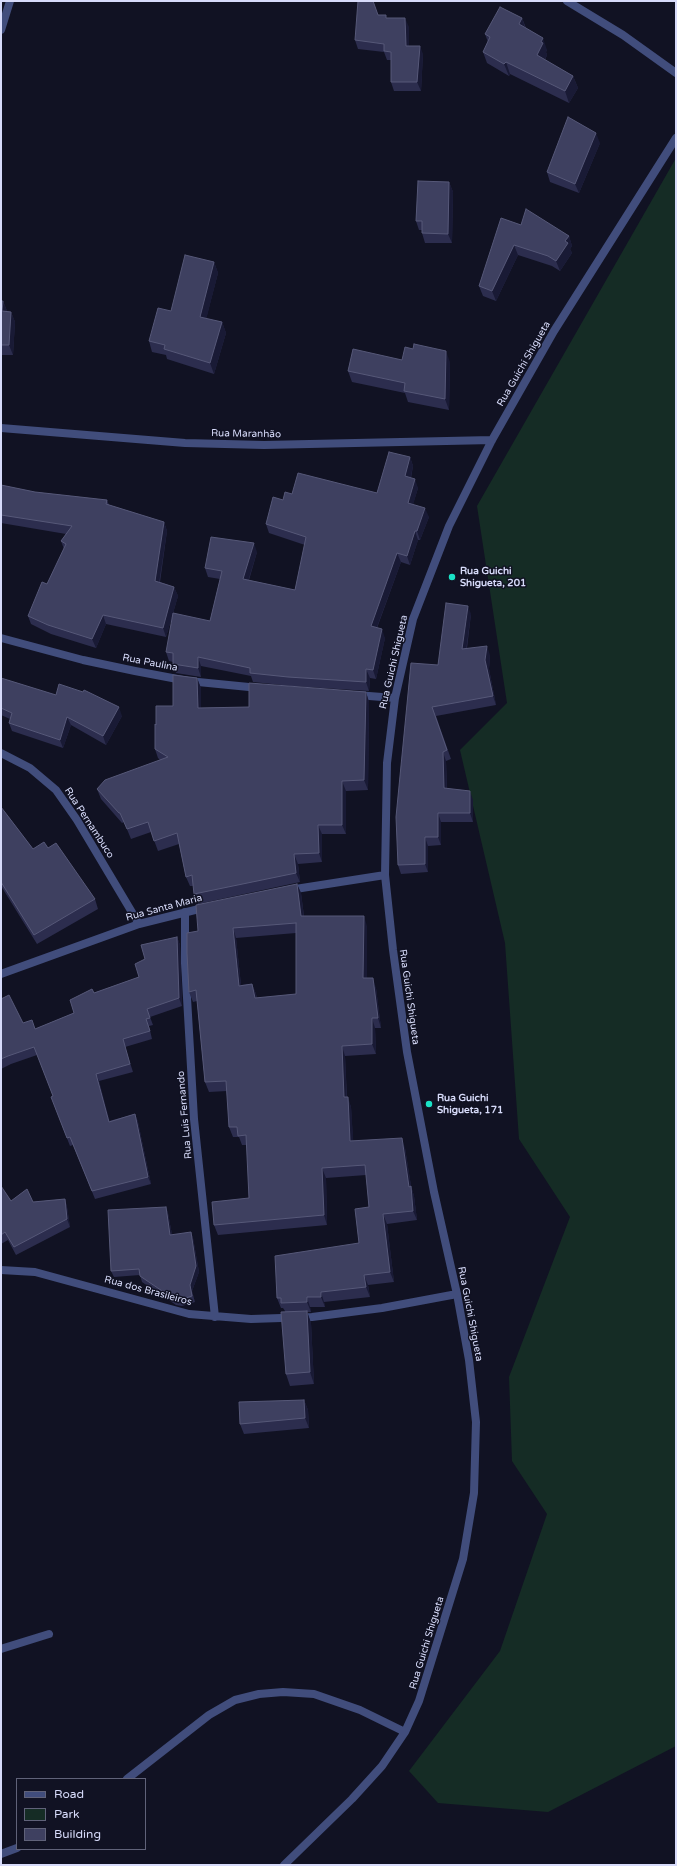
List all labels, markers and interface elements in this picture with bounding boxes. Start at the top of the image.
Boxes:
street label: Rua Guichi Shigueta [495,319,553,409]
street label: Rua Maranhão [211,427,281,441]
place label: Rua Guichi Shigueta, 201 [460,565,526,588]
marker: Rua Guichi Shigueta, 201 [447,572,457,582]
street label: Rua Guichi Shigueta [377,614,411,710]
street label: Rua Paulina [121,652,179,674]
street label: Rua Pernambuco [62,785,116,861]
street label: Rua Santa Maria [125,892,203,924]
street label: Rua Guichi Shigueta [396,949,422,1045]
street label: Rua Luis Fernando [175,1070,195,1160]
place label: Rua Guichi Shigueta, 171 [437,1092,503,1116]
marker: Rua Guichi Shigueta, 171 [424,1099,434,1109]
street label: Rua Guichi Shigueta [455,1266,485,1362]
street label: Rua dos Brasileiros [103,1274,193,1308]
street label: Rua Guichi Shigueta [407,1595,447,1691]
legend [16,1778,146,1850]
text: Road [54,1787,84,1801]
text: Park [54,1807,80,1821]
text: Building [54,1827,101,1841]

